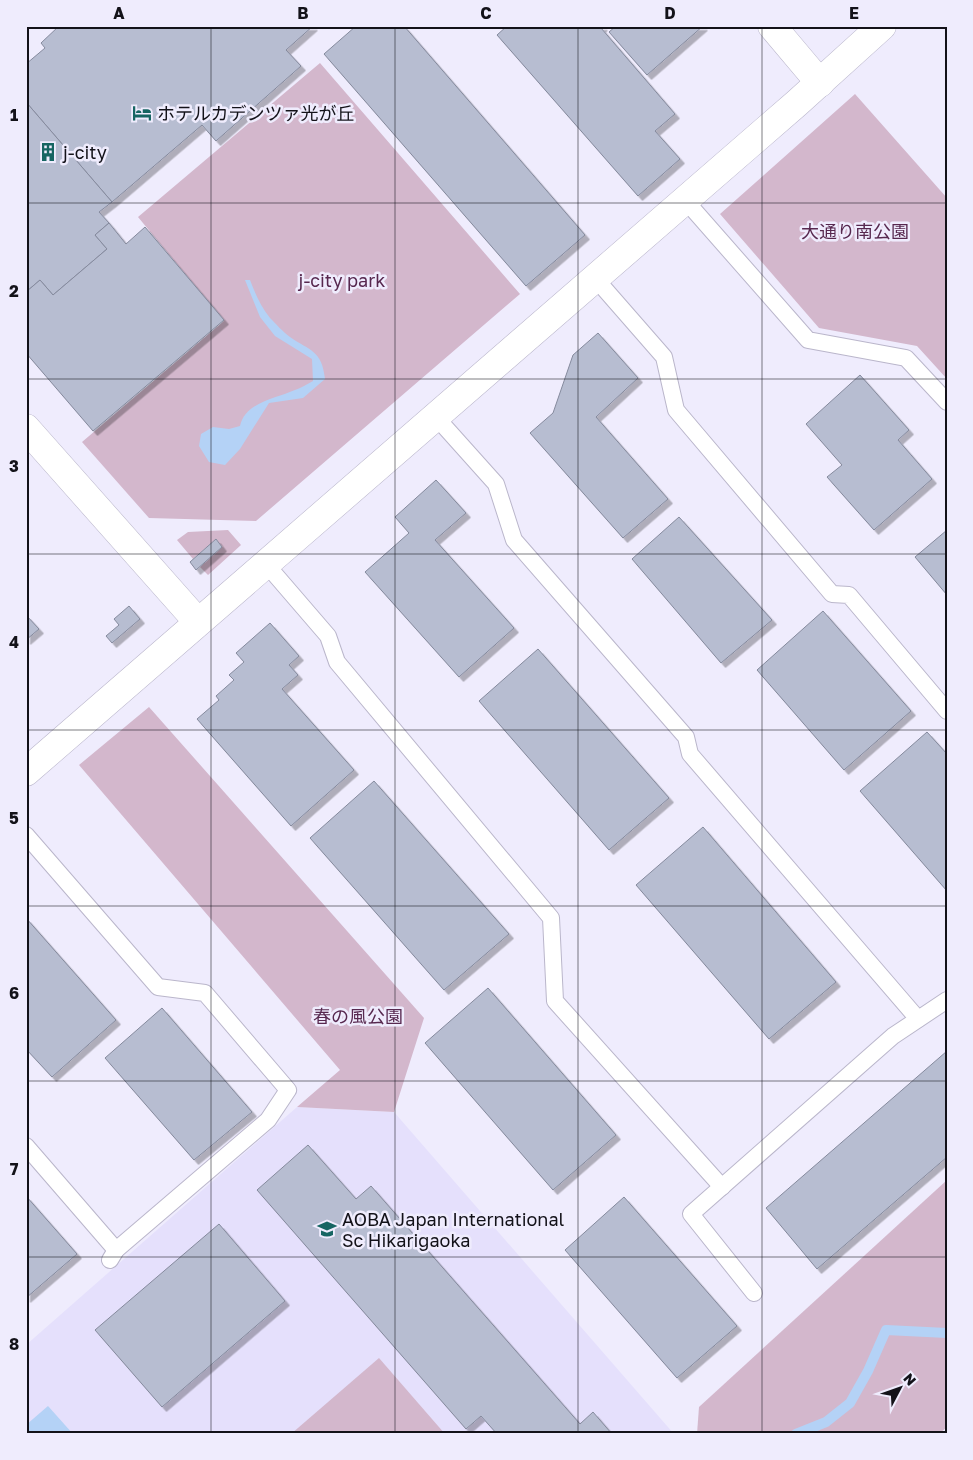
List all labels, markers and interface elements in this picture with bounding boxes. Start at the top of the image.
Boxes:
text: A [113,3,125,23]
text: B [297,3,309,23]
text: C [480,3,492,23]
text: D [664,3,676,23]
text: E [849,3,859,23]
hotel icon: ホテルカデンツァ光が丘 [131,102,153,124]
place label: ホテルカデンツァ光が丘 [157,102,354,124]
text: 1 [10,105,18,125]
building icon: j-city [37,141,59,163]
place label: j-city [62,141,107,163]
park label: 大通り南公園 [801,220,909,242]
park label: j-city park [298,269,385,291]
text: 2 [9,281,19,301]
text: 3 [9,456,19,476]
text: 4 [9,632,19,652]
text: 5 [9,808,19,828]
text: 6 [9,983,19,1003]
park label: 春の風公園 [313,1005,403,1027]
text: 7 [10,1159,19,1179]
place label: AOBA Japan International Sc Hikarigaoka [342,1208,565,1251]
school or university icon: AOBA Japan International Sc Hikarigaoka [316,1218,338,1240]
text: 8 [9,1334,19,1354]
north arrow [876,1362,926,1412]
text: N [900,1370,920,1389]

